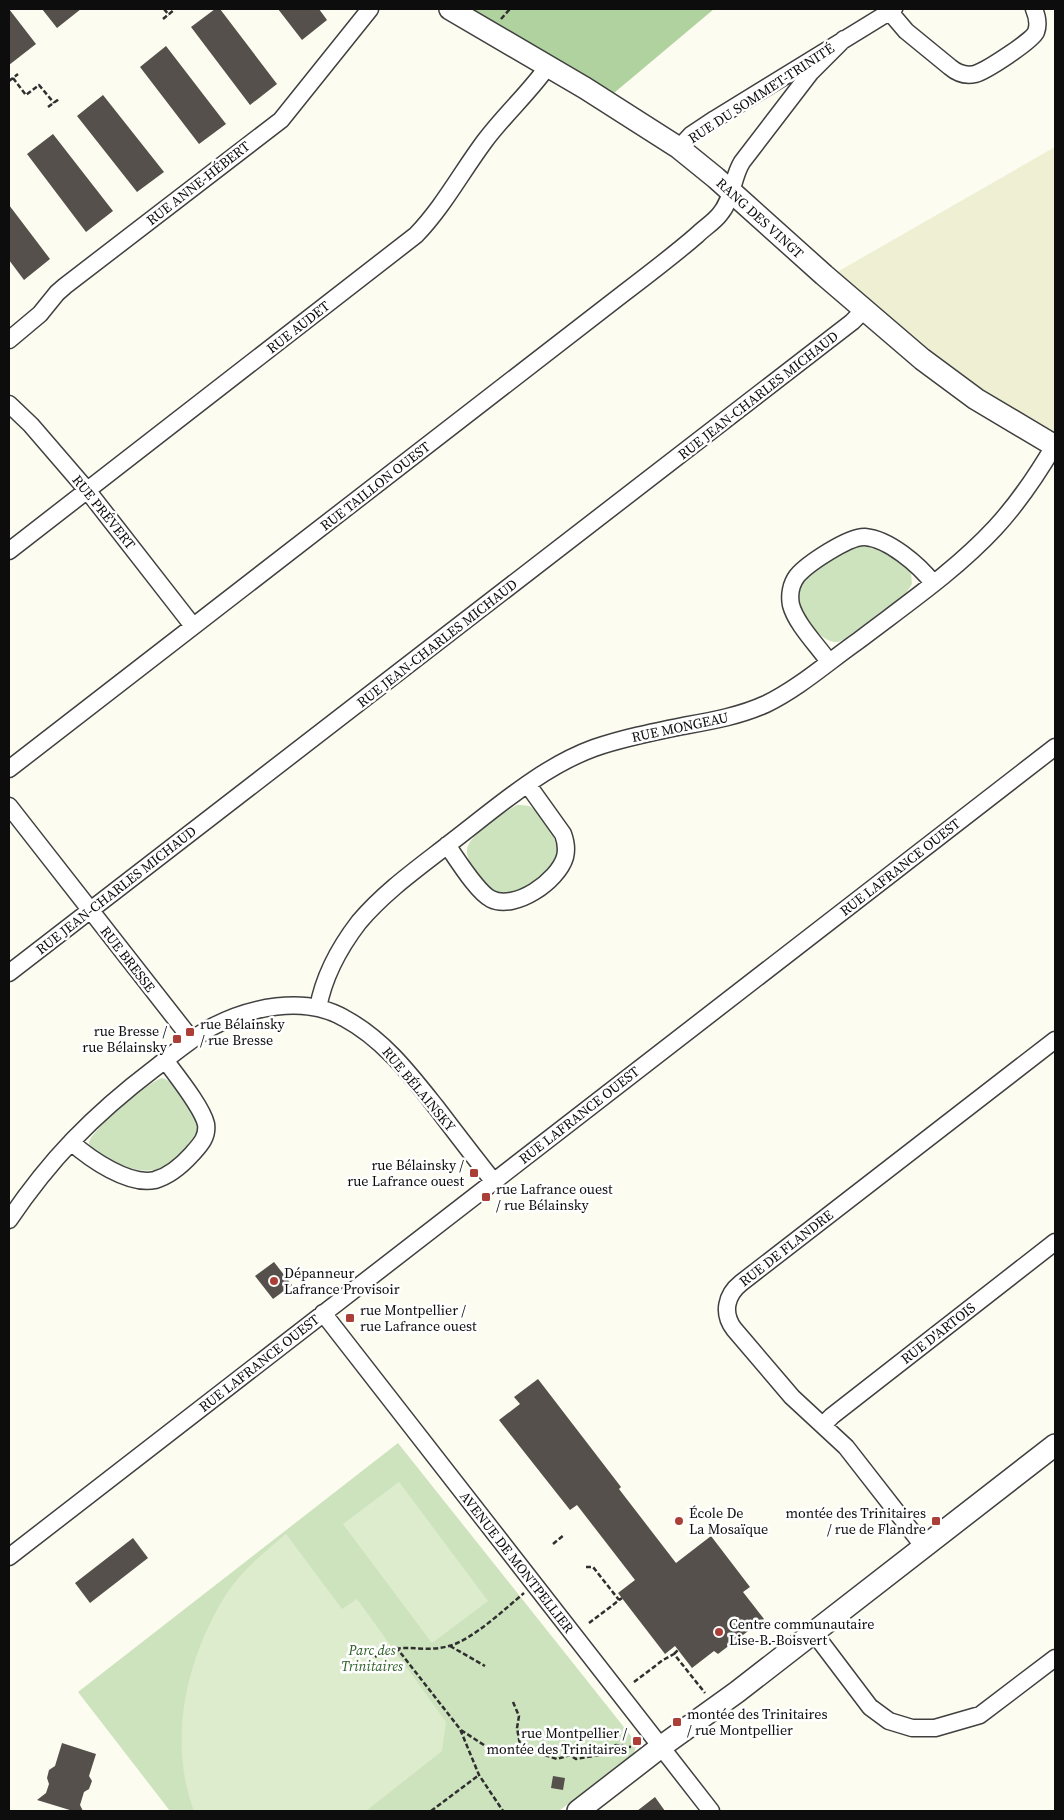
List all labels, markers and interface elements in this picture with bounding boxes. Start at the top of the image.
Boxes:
street label: RUE DU SOMMET-TRINITÉ [684,38,838,148]
street label: RUE ANNE-HÉBERT [142,136,254,230]
street label: RANG DES VINGT [712,173,809,263]
street label: RUE AUDET [262,296,334,358]
street label: RUE JEAN-CHARLES MICHAUD [674,326,842,464]
street label: RUE TAILLON OUEST [316,436,435,535]
street label: RUE PRÉVERT [68,470,141,554]
street label: RUE JEAN-CHARLES MICHAUD [353,574,521,712]
street label: RUE MONGEAU [630,707,730,747]
street label: RUE LAFRANCE OUEST [835,813,965,920]
street label: RUE JEAN-CHARLES MICHAUD [32,821,200,959]
street label: RUE BRESSE [96,922,160,996]
place label: rue Bélainsky / rue Bresse [200,1014,286,1050]
place label: rue Bresse / rue Bélainsky [82,1021,168,1057]
marker: rue Bélainsky / rue Bresse [184,1026,196,1038]
marker: rue Bresse / rue Bélainsky [171,1033,183,1045]
street label: RUE BÉLAINSKY [378,1042,461,1136]
street label: RUE LAFRANCE OUEST [514,1061,644,1168]
place label: rue Bélainsky / rue Lafrance ouest [347,1155,464,1191]
marker: rue Bélainsky / rue Lafrance ouest [468,1167,480,1179]
place label: rue Lafrance ouest / rue Bélainsky [496,1179,613,1215]
marker: rue Lafrance ouest / rue Bélainsky [480,1191,492,1203]
street label: RUE DE FLANDRE [735,1205,837,1291]
place label: Dépanneur Lafrance Provisoir [284,1263,400,1299]
marker: Dépanneur Lafrance Provisoir [268,1275,280,1287]
street label: RUE D'ARTOIS [897,1298,979,1368]
place label: rue Montpellier / rue Lafrance ouest [360,1300,477,1336]
street label: RUE LAFRANCE OUEST [194,1309,324,1416]
marker: rue Montpellier / rue Lafrance ouest [344,1312,356,1324]
street label: AVENUE DE MONTPELLIER [455,1487,579,1637]
place label: École De La Mosaïque [689,1503,768,1539]
place label: montée des Trinitaires / rue de Flandre [785,1503,926,1539]
marker: École De La Mosaïque [673,1515,685,1527]
marker: montée des Trinitaires / rue de Flandre [930,1515,942,1527]
place label: Centre communautaire Lise-B.-Boisvert [729,1614,875,1650]
marker: Centre communautaire Lise-B.-Boisvert [713,1626,725,1638]
park label: Parc des Trinitaires [341,1640,404,1676]
place label: montée des Trinitaires / rue Montpellier [687,1704,828,1740]
marker: montée des Trinitaires / rue Montpellier [671,1716,683,1728]
place label: rue Montpellier / montée des Trinitaires [486,1723,627,1759]
marker: rue Montpellier / montée des Trinitaires [631,1735,643,1747]

